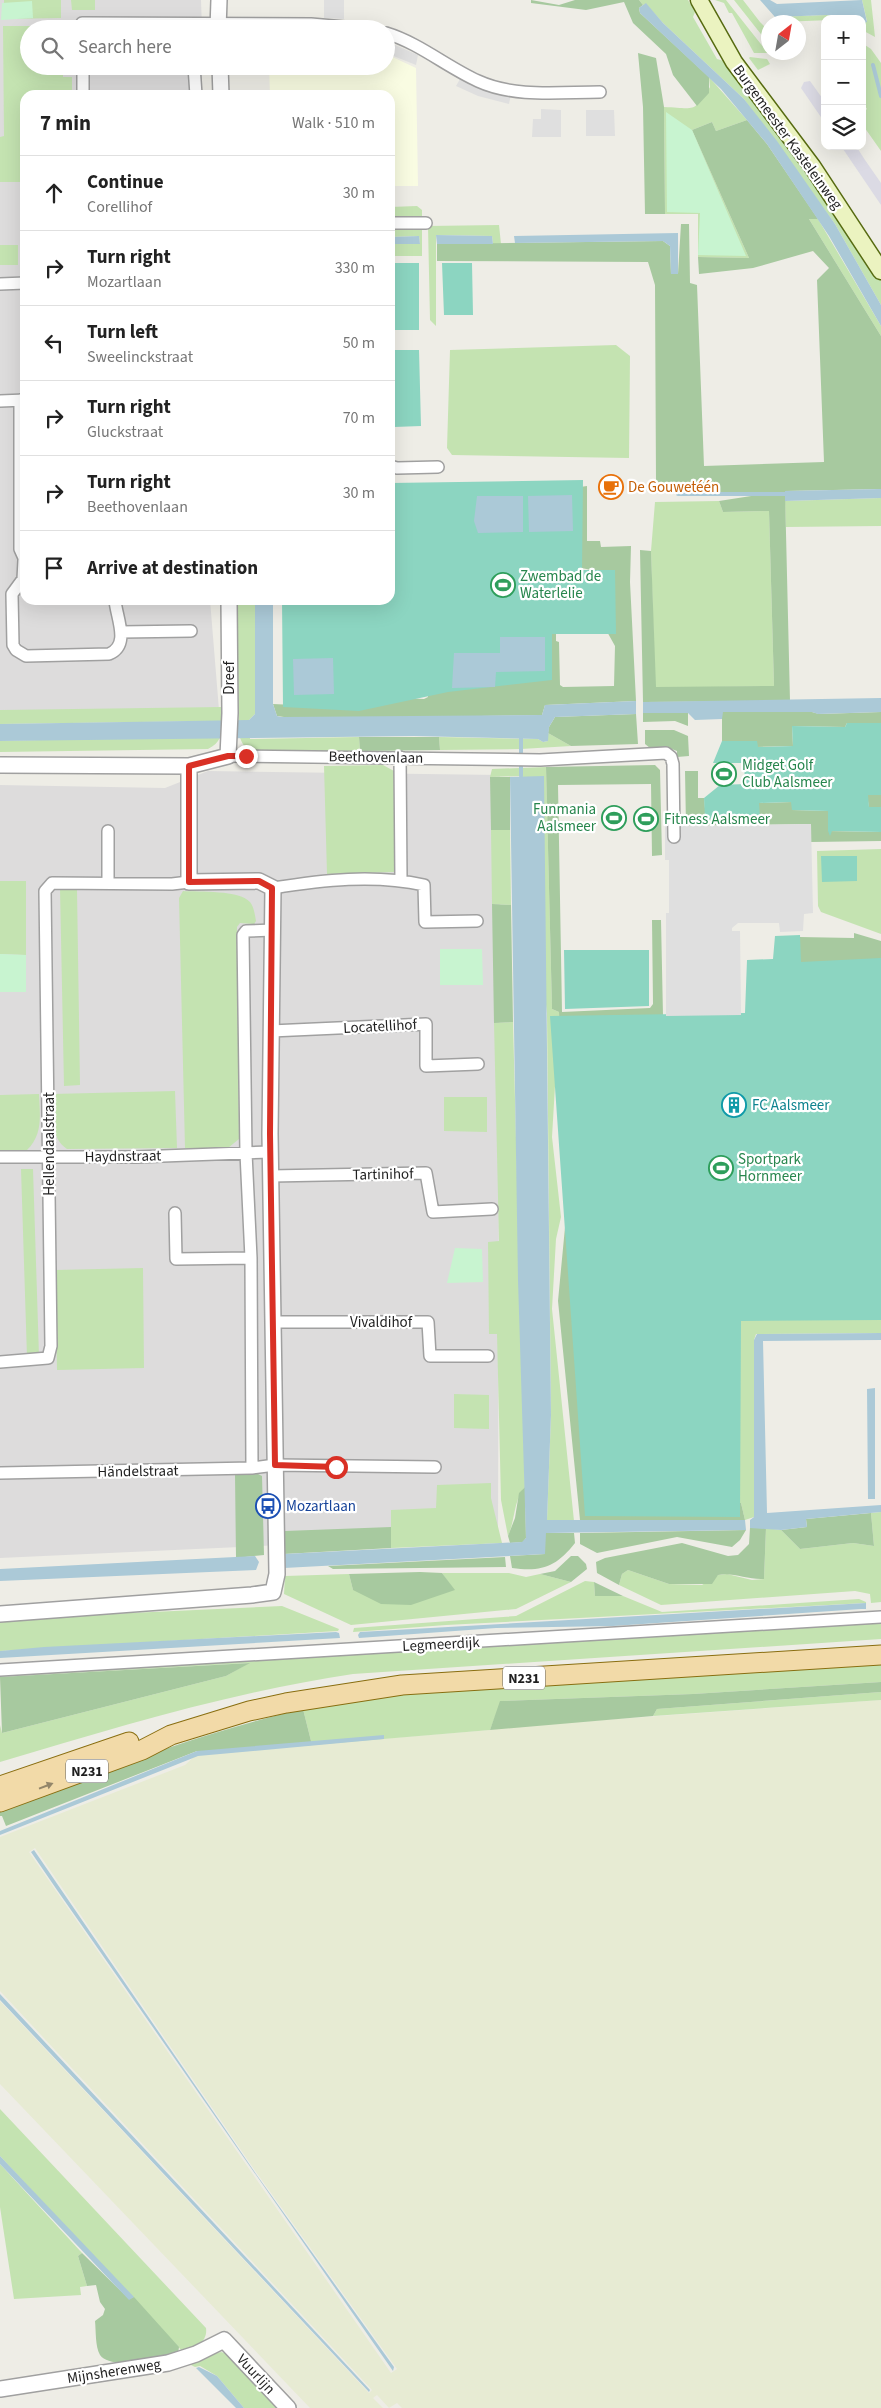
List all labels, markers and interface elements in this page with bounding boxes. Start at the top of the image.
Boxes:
north arrow [761,15,806,60]
map controls [821,15,866,150]
button: + [821,15,866,60]
search box [20,20,395,75]
icon: search [38,34,66,62]
text: Search here [78,34,172,61]
button: − [821,60,866,105]
street label: Burgemeester Kasteleinweg [728,61,847,214]
button: layers [821,105,866,150]
text: 7 min [40,108,91,138]
text: Walk · 510 m [292,112,375,134]
text: Continue [87,169,164,196]
icon: ahead [40,179,68,207]
text: 30 m [343,182,375,204]
text: Corellihof [87,196,152,218]
text: Turn right [87,244,171,271]
icon: right [40,254,68,282]
text: 330 m [335,257,375,279]
text: Mozartlaan [87,271,162,293]
text: Turn left [87,319,158,346]
icon: left [40,329,68,357]
text: 50 m [343,332,375,354]
text: Sweelinckstraat [87,346,193,368]
text: Turn right [87,394,171,421]
icon: right [40,404,68,432]
text: 70 m [343,407,375,429]
text: Gluckstraat [87,421,163,443]
text: Turn right [87,469,171,496]
cafe icon: De Gouwetéén [598,474,624,500]
place label: De Gouwetéén [628,477,719,498]
icon: right [40,479,68,507]
text: 30 m [343,482,375,504]
text: Beethovenlaan [87,496,188,518]
icon: arrive [40,554,68,582]
text: Arrive at destination [87,555,258,582]
place label: Zwembad de Waterlelie [520,566,601,604]
sports icon: Zwembad de Waterlelie [490,572,516,598]
street label: Dreef [219,661,240,695]
route end [235,745,258,768]
street label: Beethovenlaan [329,746,423,769]
place label: Midget Golf Club Aalsmeer [742,755,833,793]
sports icon: Midget Golf Club Aalsmeer [711,761,737,787]
place label: Funmania Aalsmeer [533,799,597,837]
sports icon: Funmania Aalsmeer [601,805,627,831]
sports icon: Fitness Aalsmeer [633,806,659,832]
place label: Fitness Aalsmeer [664,809,771,830]
street label: Locatellihof [343,1014,418,1039]
street label: Hellendaalstraat [39,1092,60,1196]
building icon: FC Aalsmeer [721,1092,747,1118]
place label: FC Aalsmeer [752,1095,830,1116]
street label: Haydnstraat [84,1145,162,1168]
place label: Sportpark Hornmeer [738,1149,803,1187]
sports icon: Sportpark Hornmeer [708,1155,734,1181]
street label: Tartinihof [352,1163,414,1186]
street label: Vivaldihof [350,1312,413,1333]
route start [325,1456,348,1479]
street label: Händelstraat [97,1460,179,1483]
bus stop icon: Mozartlaan [255,1493,281,1519]
place label: Mozartlaan [286,1496,356,1517]
street label: Legmeerdijk [402,1632,481,1657]
road number: N231 [503,1666,545,1690]
road number: N231 [66,1760,108,1782]
one-way arrow [39,1782,54,1790]
street label: Vuurlijn [232,2350,280,2399]
street label: Mijnsherenweg [66,2354,163,2389]

